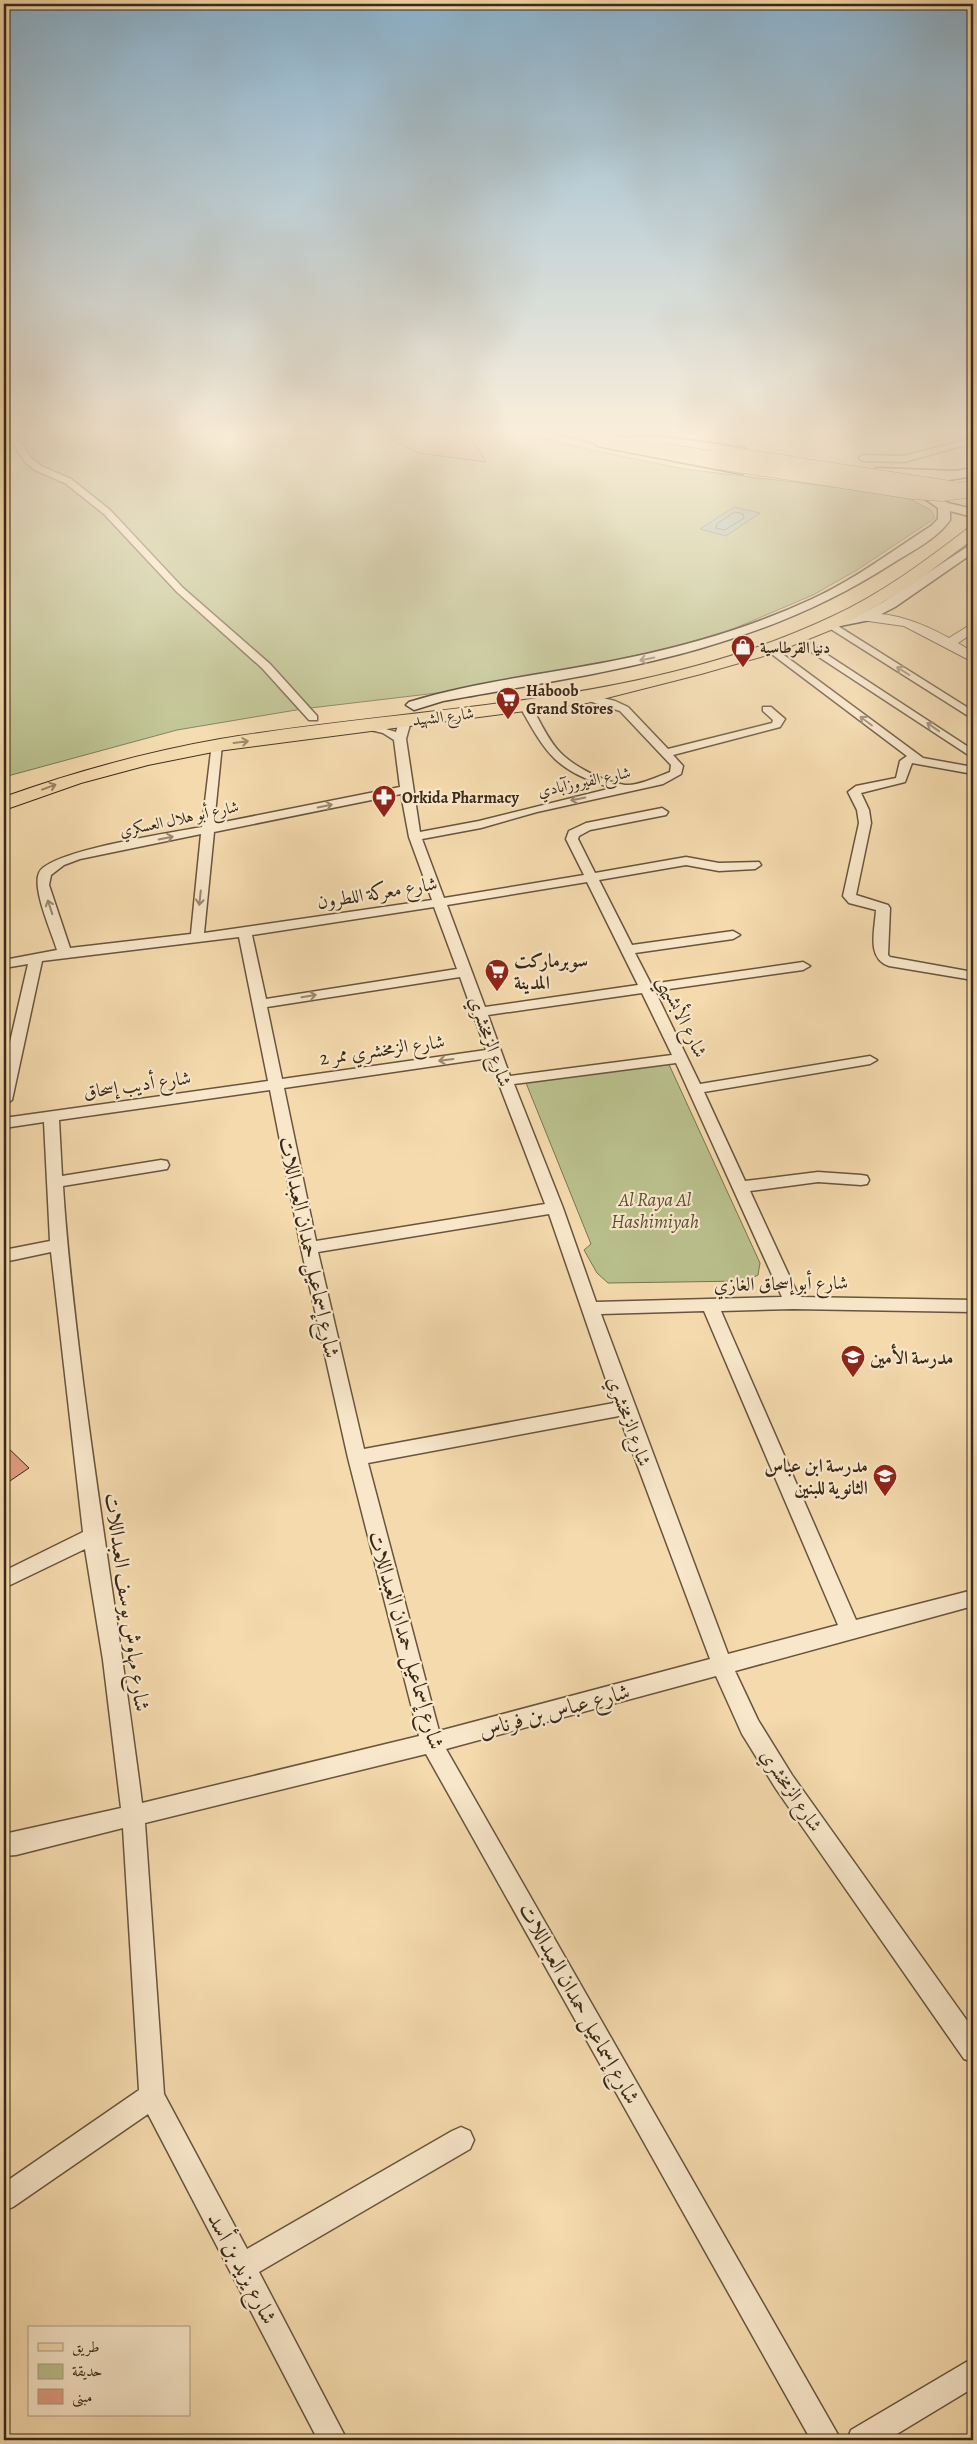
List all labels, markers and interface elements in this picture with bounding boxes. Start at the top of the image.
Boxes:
shop icon: دنيا القرطاسية [730,634,756,668]
place label: دنيا القرطاسية [760,637,830,659]
one-way arrow [640,655,656,664]
one-way arrow [896,665,910,676]
place label: Haboob Grand Stores [526,680,613,720]
supermarket icon: Haboob Grand Stores [495,686,521,720]
street label: شارع الشهيد [411,702,476,734]
one-way arrow [860,716,873,727]
one-way arrow [926,722,940,732]
one-way arrow [233,737,249,747]
street label: شارع الفيروزآبادي [536,761,633,805]
one-way arrow [41,782,57,791]
pharmacy icon: Orkida Pharmacy [371,784,397,818]
place label: Orkida Pharmacy [402,787,519,809]
street label: شارع أبو هلال العسكري [117,795,241,844]
one-way arrow [571,795,587,805]
one-way arrow [316,800,332,810]
one-way arrow [157,832,173,842]
street label: شارع معركة اللطرون [315,871,440,917]
one-way arrow [195,890,205,906]
one-way arrow [45,899,55,915]
place label: سوبرماركت المدينة [514,948,588,996]
supermarket icon: سوبرماركت المدينة [484,958,510,992]
street label: شارع الأبشيهي [646,970,714,1064]
one-way arrow [301,991,317,1001]
street label: شارع الزمخشري [461,993,518,1091]
street label: شارع الزمخشري ممر 2 [318,1028,447,1074]
one-way arrow [439,1055,455,1065]
street label: شارع أديب إسحاق [82,1065,193,1107]
street label: شارع إسماعيل حمدان العبداللات [268,1134,347,1361]
park label: Al Raya Al Hashimiyah [611,1187,699,1235]
street label: شارع أبو إسحاق الغازي [714,1270,849,1300]
place label: مدرسة الأمين [870,1343,953,1371]
school or university icon: مدرسة الأمين [840,1344,866,1378]
street label: شارع الزمخشري [599,1373,657,1471]
place label: مدرسة ابن عباس الثانوية للبنين [764,1453,868,1501]
school or university icon: مدرسة ابن عباس الثانوية للبنين [872,1463,898,1497]
street label: شارع مهاوش يوسف العبداللات [94,1491,157,1714]
street label: شارع إسماعيل حمدان العبداللات [358,1528,452,1754]
street label: شارع عباس بن فرناس [475,1676,634,1748]
street label: شارع الزمخشري [752,1744,828,1838]
street label: شارع إسماعيل حمدان العبداللات [509,1897,647,2111]
street label: شارع يزيد بن أسد [198,2207,285,2331]
legend [28,2326,190,2416]
text: طريق [72,2337,99,2357]
text: حديقة [72,2361,102,2381]
text: مبنى [72,2387,92,2408]

